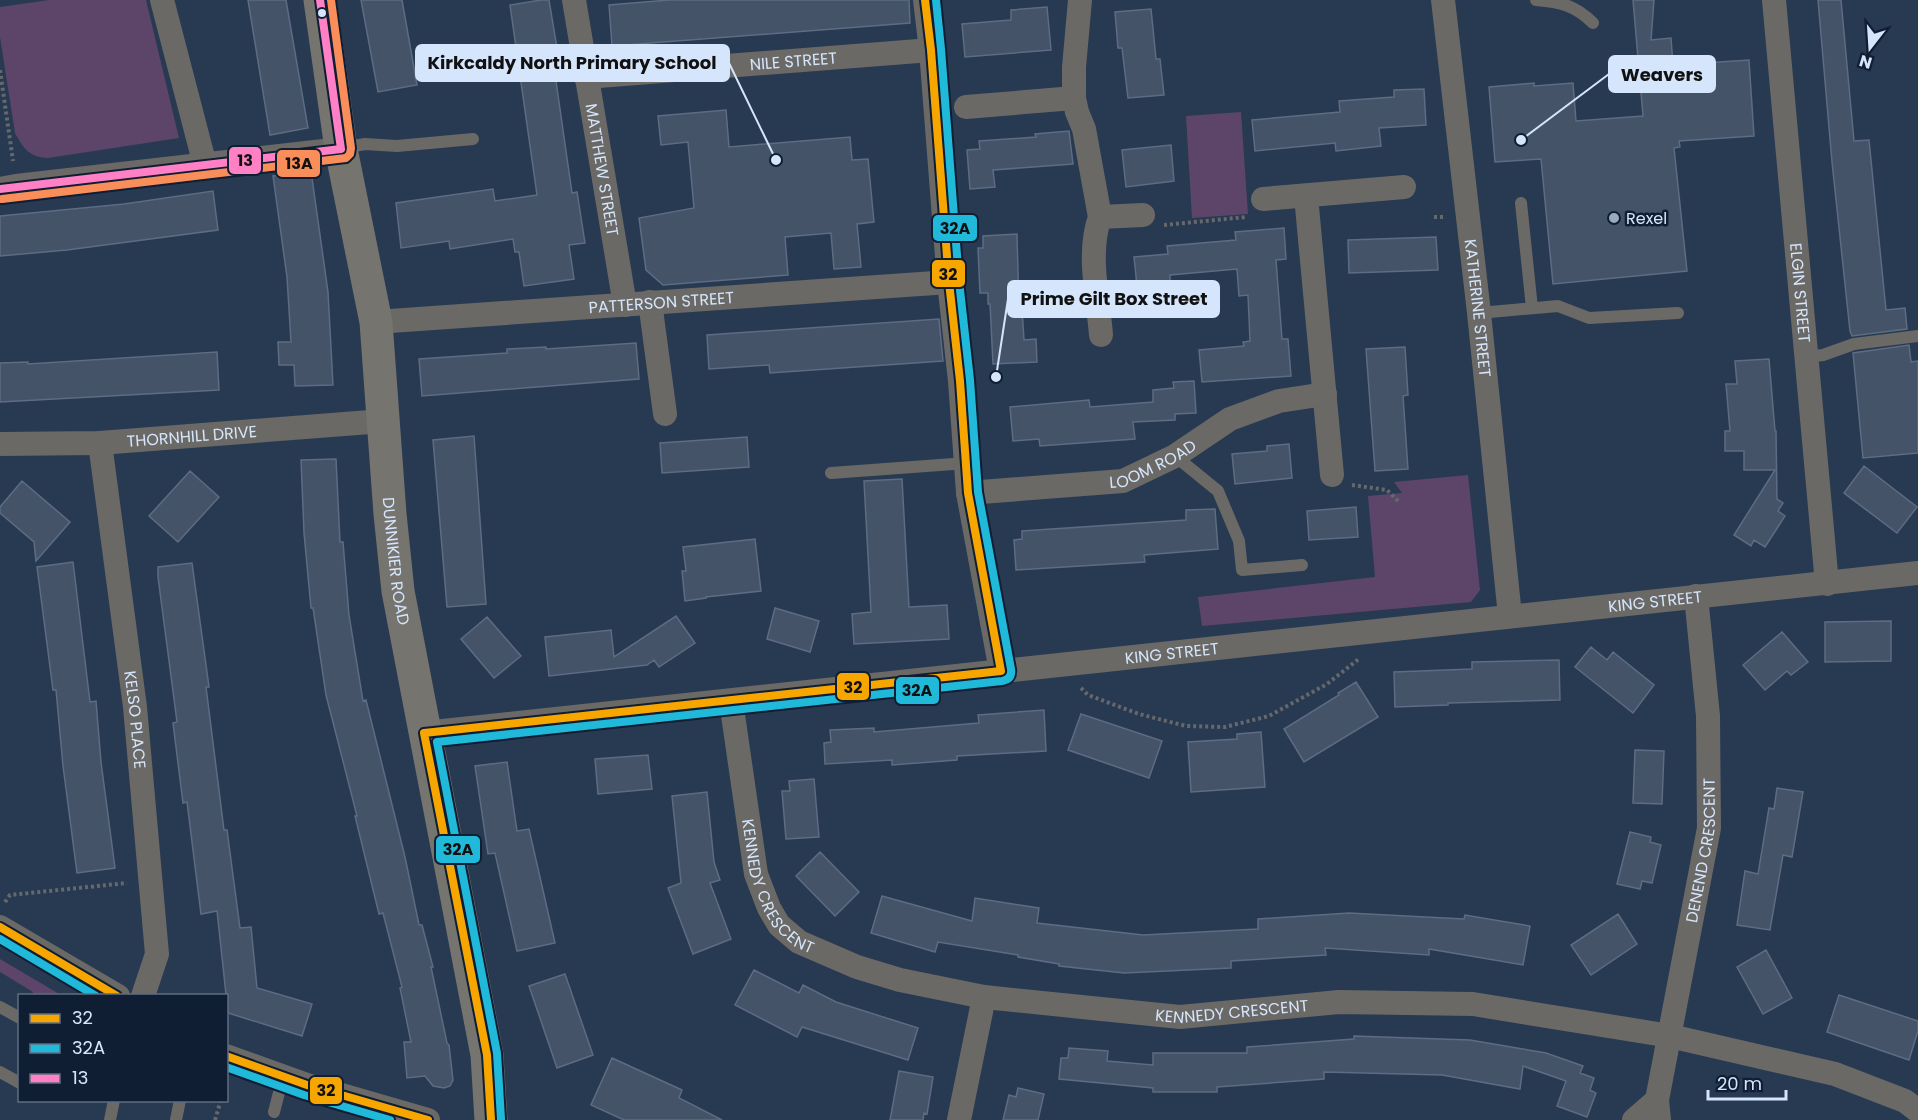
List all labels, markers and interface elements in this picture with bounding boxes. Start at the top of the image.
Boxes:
unlabelled marker [316,7,328,19]
north arrow [1840,18,1900,78]
callout: Kirkcaldy North Primary School [416,45,729,81]
street label: NILE STREET [749,46,838,76]
text: N [1857,49,1875,75]
text: Kirkcaldy North Primary School [427,50,717,75]
callout: Weavers [1609,56,1715,92]
text: Weavers [1621,62,1703,87]
street label: MATTHEW STREET [580,102,625,238]
line badge: 13 [228,146,262,175]
text: 13 [237,149,253,172]
line badge: 13A [276,149,321,178]
text: 13A [285,152,313,175]
place label: Rexel [1626,207,1667,230]
marker: Rexel [1607,211,1621,225]
line badge: 32A [932,214,978,242]
text: 32A [940,217,971,240]
street label: KATHERINE STREET [1459,238,1497,378]
street label: ELGIN STREET [1785,242,1817,344]
line badge: 32 [931,259,966,288]
text: 32 [939,263,957,286]
callout: Prime Gilt Box Street [1008,281,1219,317]
street label: PATTERSON STREET [588,286,735,319]
text: Prime Gilt Box Street [1021,286,1207,311]
street label: THORNHILL DRIVE [126,419,258,452]
street label: LOOM ROAD [1108,434,1201,494]
street label: DUNNIKIER ROAD [377,496,416,627]
street label: KING STREET [1607,585,1703,618]
street label: KING STREET [1124,636,1220,669]
street label: KELSO PLACE [119,669,152,770]
line badge: 32 [836,672,870,701]
text: 32 [844,676,862,699]
line badge: 32A [895,676,940,705]
text: 32A [902,679,933,702]
street label: DENEND CRESCENT [1680,778,1720,925]
street label: KENNEDY CRESCENT [737,817,818,959]
line badge: 32A [435,835,481,864]
text: 32A [443,838,474,861]
street label: KENNEDY CRESCENT [1154,993,1310,1029]
legend [18,994,228,1102]
text: 32 [72,1005,93,1030]
text: 32A [72,1035,105,1060]
scale bar [1708,1063,1786,1101]
text: 13 [72,1065,88,1090]
text: 20 m [1717,1071,1762,1096]
line badge: 32 [309,1076,343,1105]
text: 32 [317,1079,335,1102]

